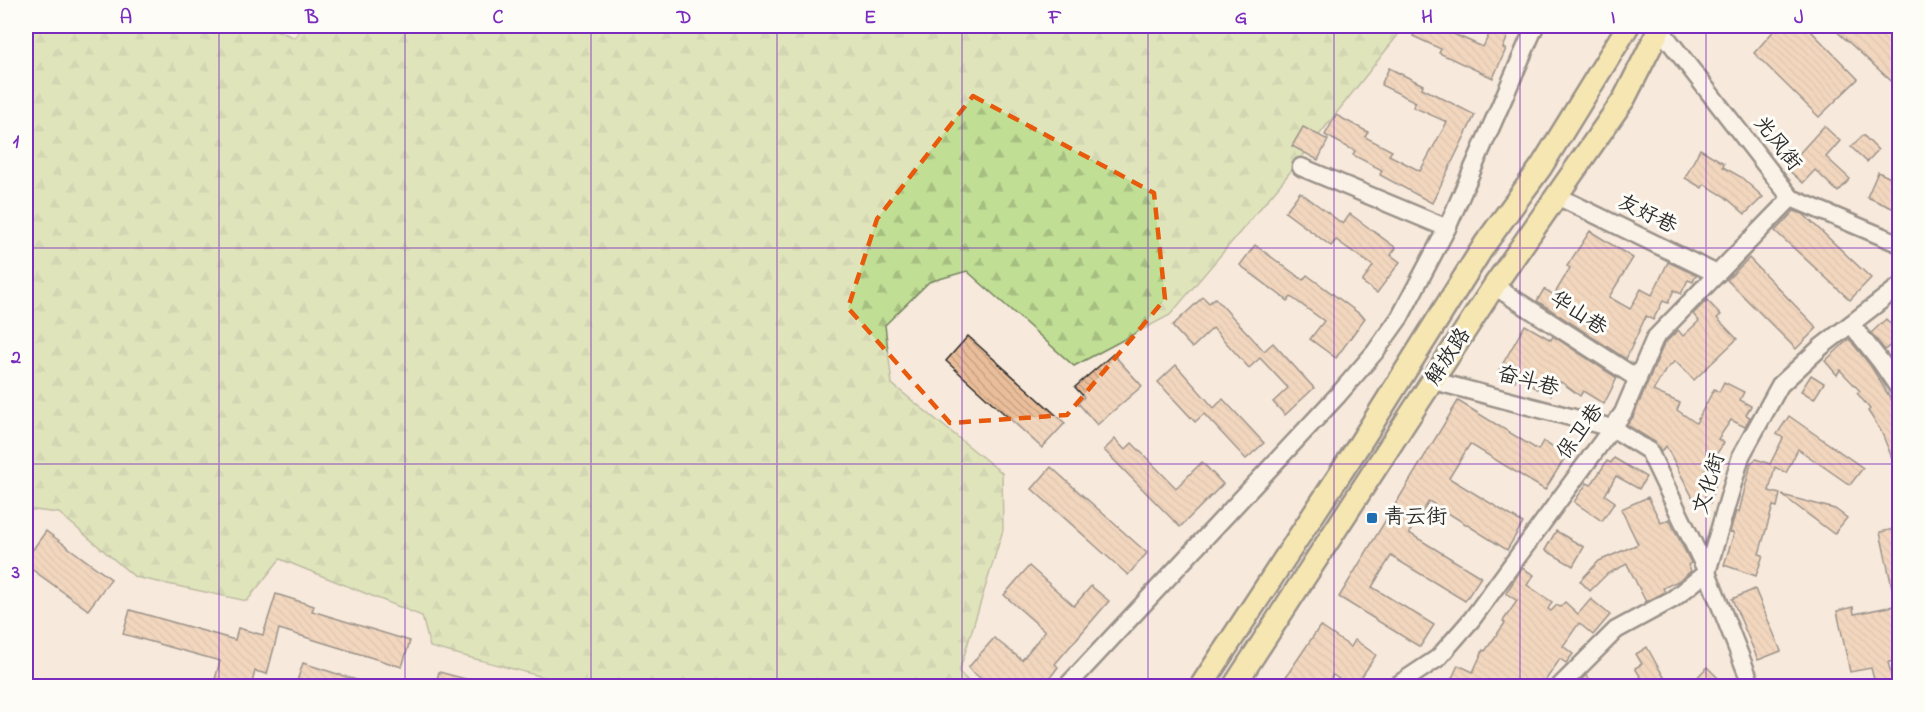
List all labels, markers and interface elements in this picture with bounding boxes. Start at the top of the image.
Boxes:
text: A [120,4,132,33]
text: B [304,4,319,33]
text: C [493,4,504,33]
text: D [676,4,691,33]
text: E [864,4,876,33]
text: F [1048,4,1062,33]
text: G [1235,4,1248,33]
text: H [1421,4,1433,33]
text: I [1611,4,1616,33]
text: J [1794,4,1804,33]
street label: 光风街 [1746,110,1808,178]
text: 1 [13,128,20,157]
street label: 友好巷 [1612,188,1682,242]
street label: 华山巷 [1543,284,1613,344]
street label: 解放路 [1419,322,1479,392]
text: 2 [10,344,21,373]
street label: 奋斗巷 [1494,359,1562,405]
street label: 保卫巷 [1550,398,1612,466]
street label: 文化街 [1686,449,1734,519]
place label: 青云街 [1384,503,1447,533]
marker: 青云街 [1365,511,1379,525]
text: 3 [11,559,20,588]

